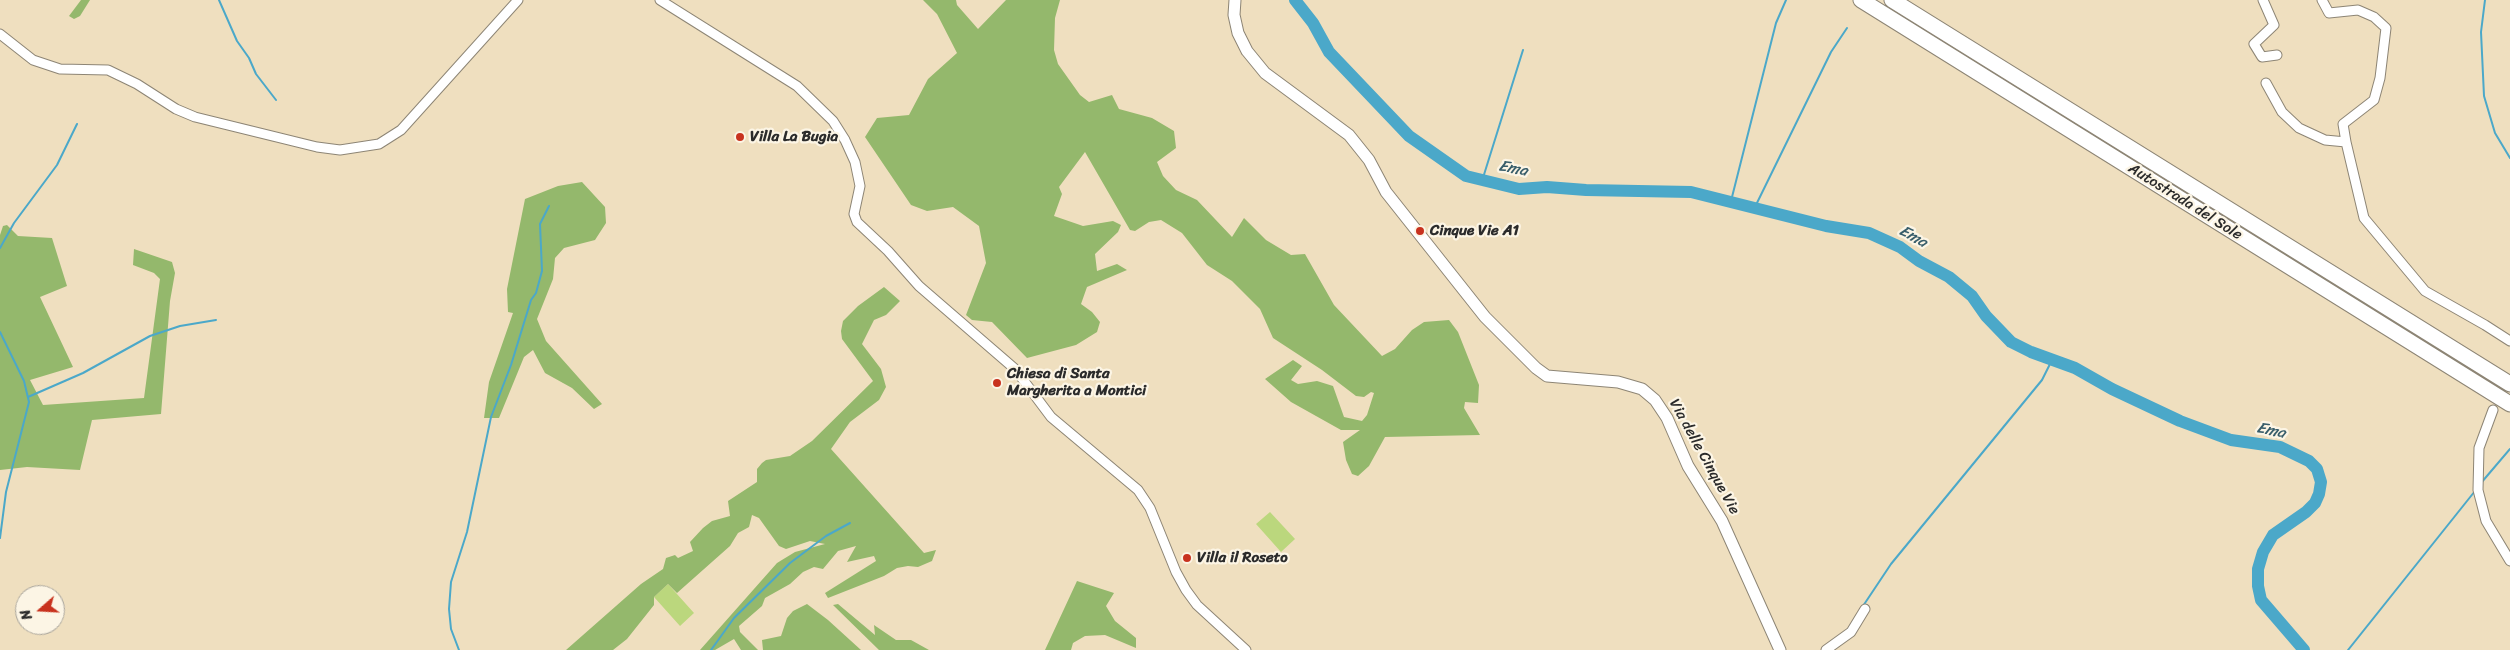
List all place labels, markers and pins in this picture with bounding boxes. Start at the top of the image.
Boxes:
place label: Villa La Bugia [750,128,838,146]
marker: Villa La Bugia [734,131,746,143]
place label: Cinque Vie A1 [1430,222,1519,240]
marker: Cinque Vie A1 [1414,225,1426,237]
place label: Chiesa di Santa Margherita a Montici [1007,365,1146,400]
marker: Chiesa di Santa Margherita a Montici [991,377,1003,389]
place label: Villa il Roseto [1197,549,1288,567]
marker: Villa il Roseto [1181,552,1193,564]

